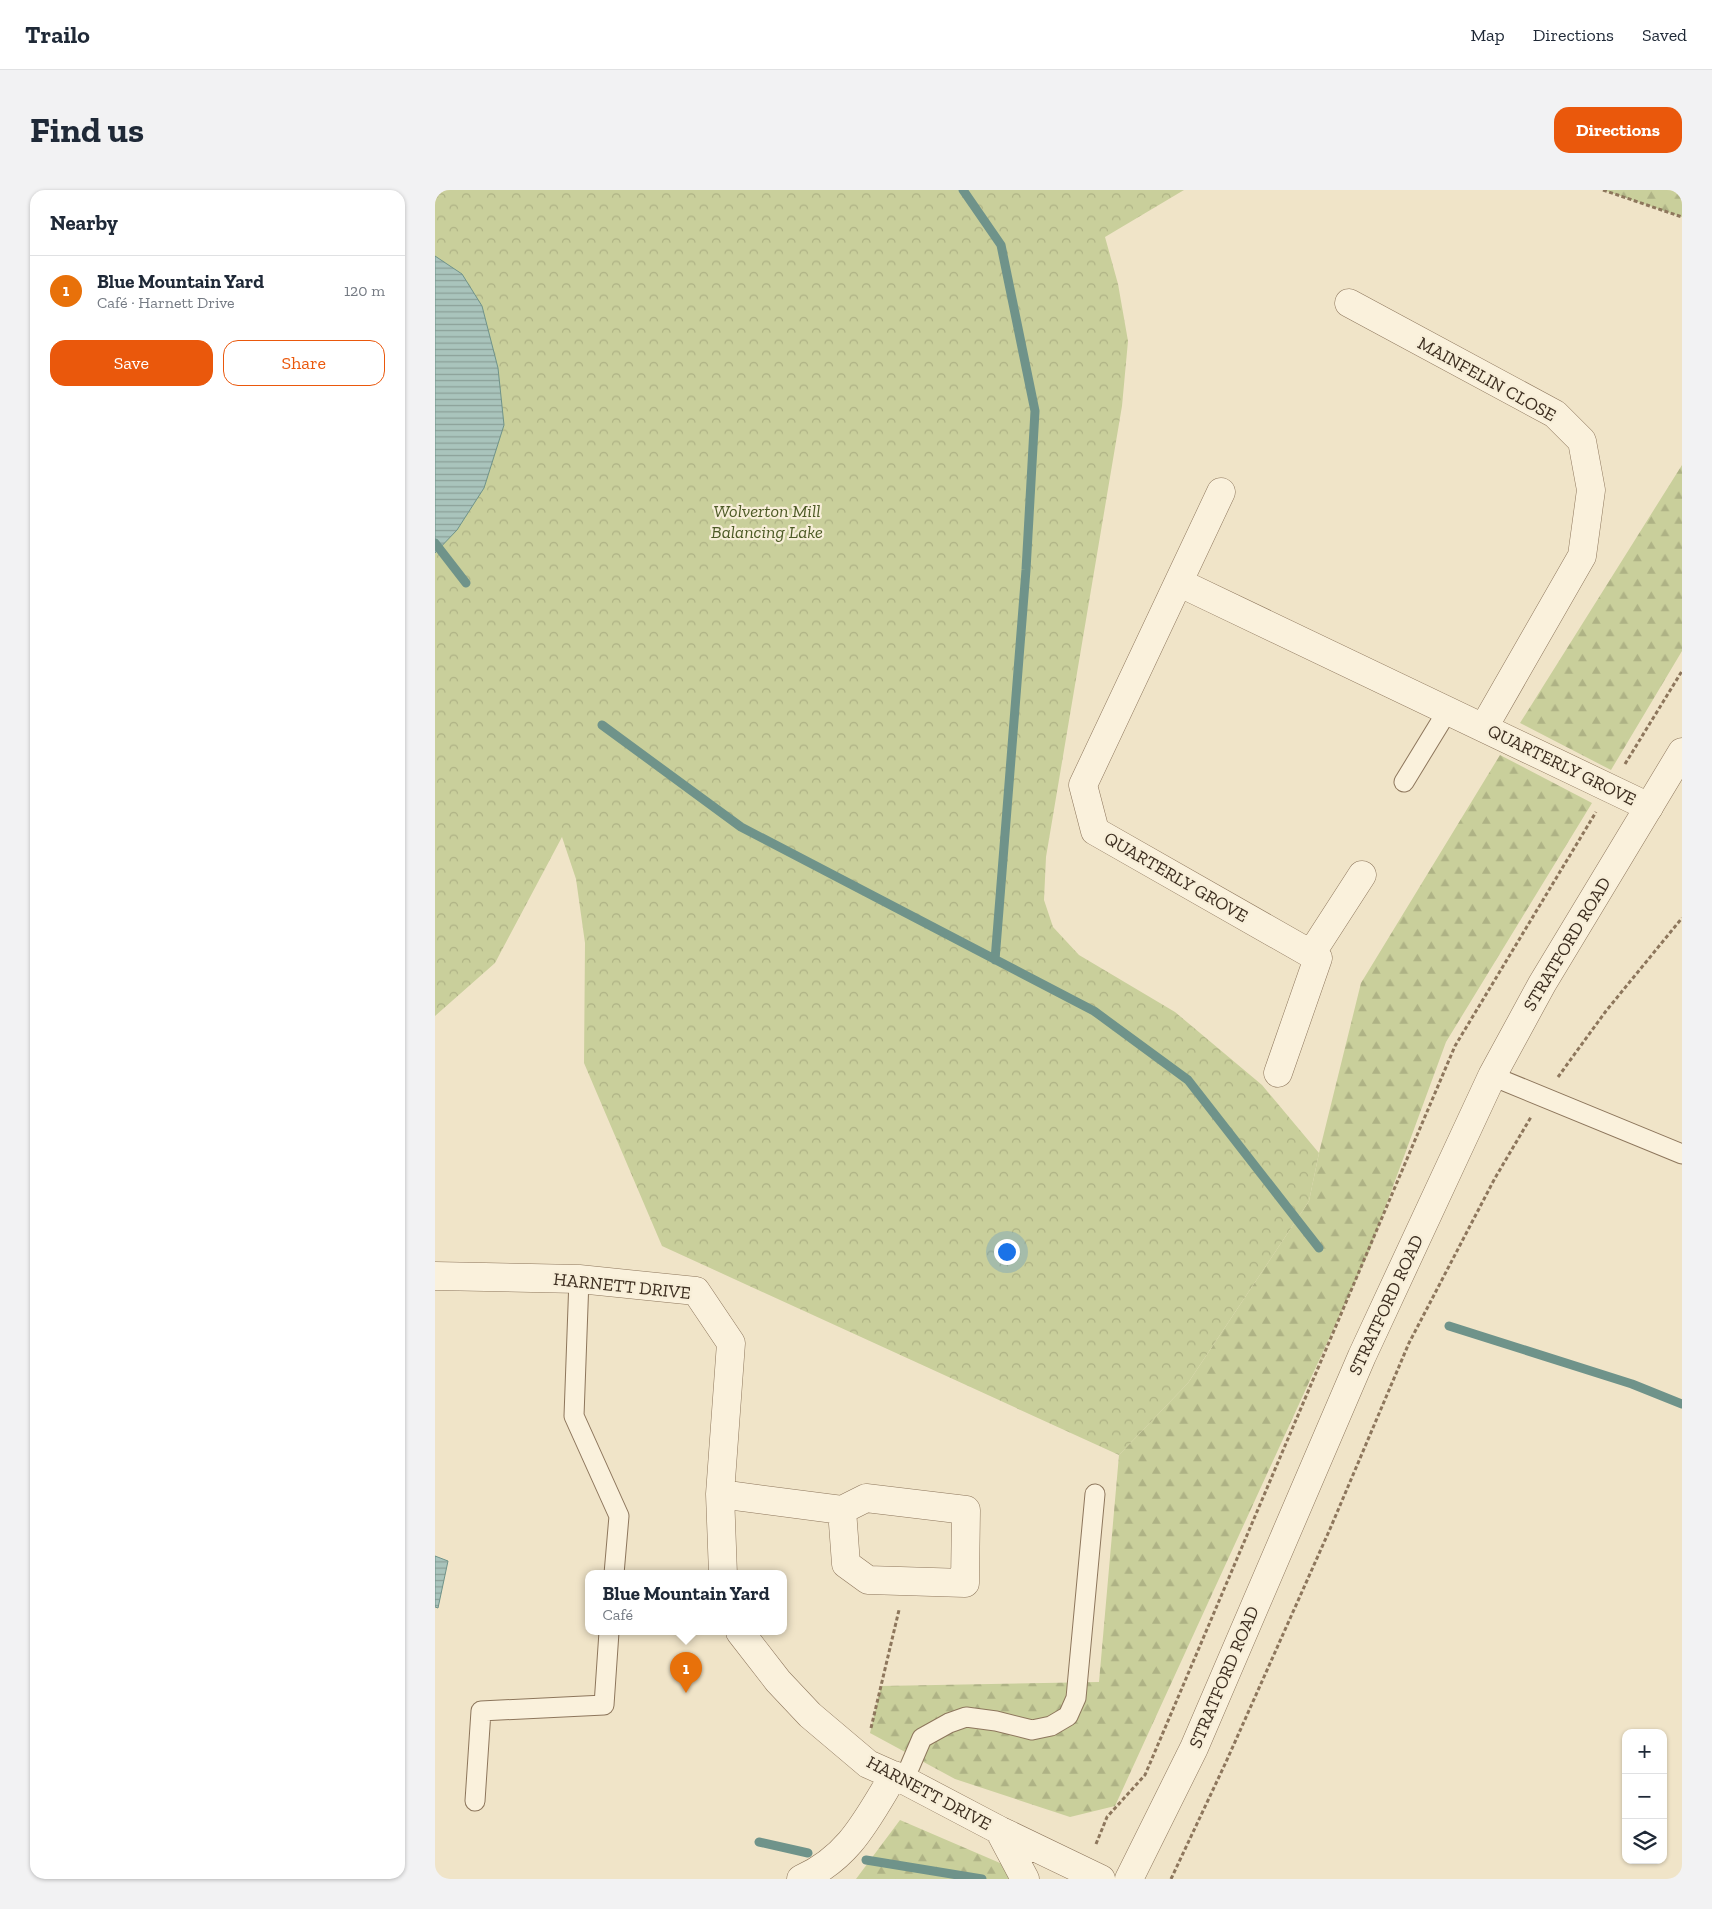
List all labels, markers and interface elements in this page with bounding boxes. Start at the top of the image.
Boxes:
text: Trailo [25,20,90,49]
text: Map [1470,24,1505,46]
text: Directions [1533,24,1614,46]
text: Saved [1642,24,1687,46]
button: Directions [1554,107,1682,153]
text: Find us [30,109,144,151]
text: Nearby [50,210,118,235]
text: Blue Mountain Yard [97,270,264,293]
text: 1 [63,281,69,300]
text: 120 m [344,281,385,300]
text: Café · Harnett Drive [97,293,235,312]
street label: MAINFELIN CLOSE [1414,332,1560,426]
button: Save [50,340,213,386]
button: Share [223,340,385,386]
park label: Wolverton Mill Balancing Lake [711,500,823,543]
street label: QUARTERLY GROVE [1484,720,1640,810]
street label: QUARTERLY GROVE [1100,827,1252,927]
street label: STRATFORD ROAD [1518,873,1616,1015]
street label: STRATFORD ROAD [1344,1231,1428,1379]
your location [994,1239,1020,1265]
street label: HARNETT DRIVE [552,1268,692,1304]
popup [585,1570,787,1635]
text: Blue Mountain Yard [602,1582,770,1605]
street label: STRATFORD ROAD [1184,1603,1264,1751]
text: Café [602,1605,633,1624]
pin: 1 [670,1652,702,1693]
map controls [1622,1729,1667,1864]
button: + [1622,1729,1667,1774]
street label: HARNETT DRIVE [863,1751,995,1835]
button: − [1622,1774,1667,1819]
button: layers [1622,1819,1667,1864]

